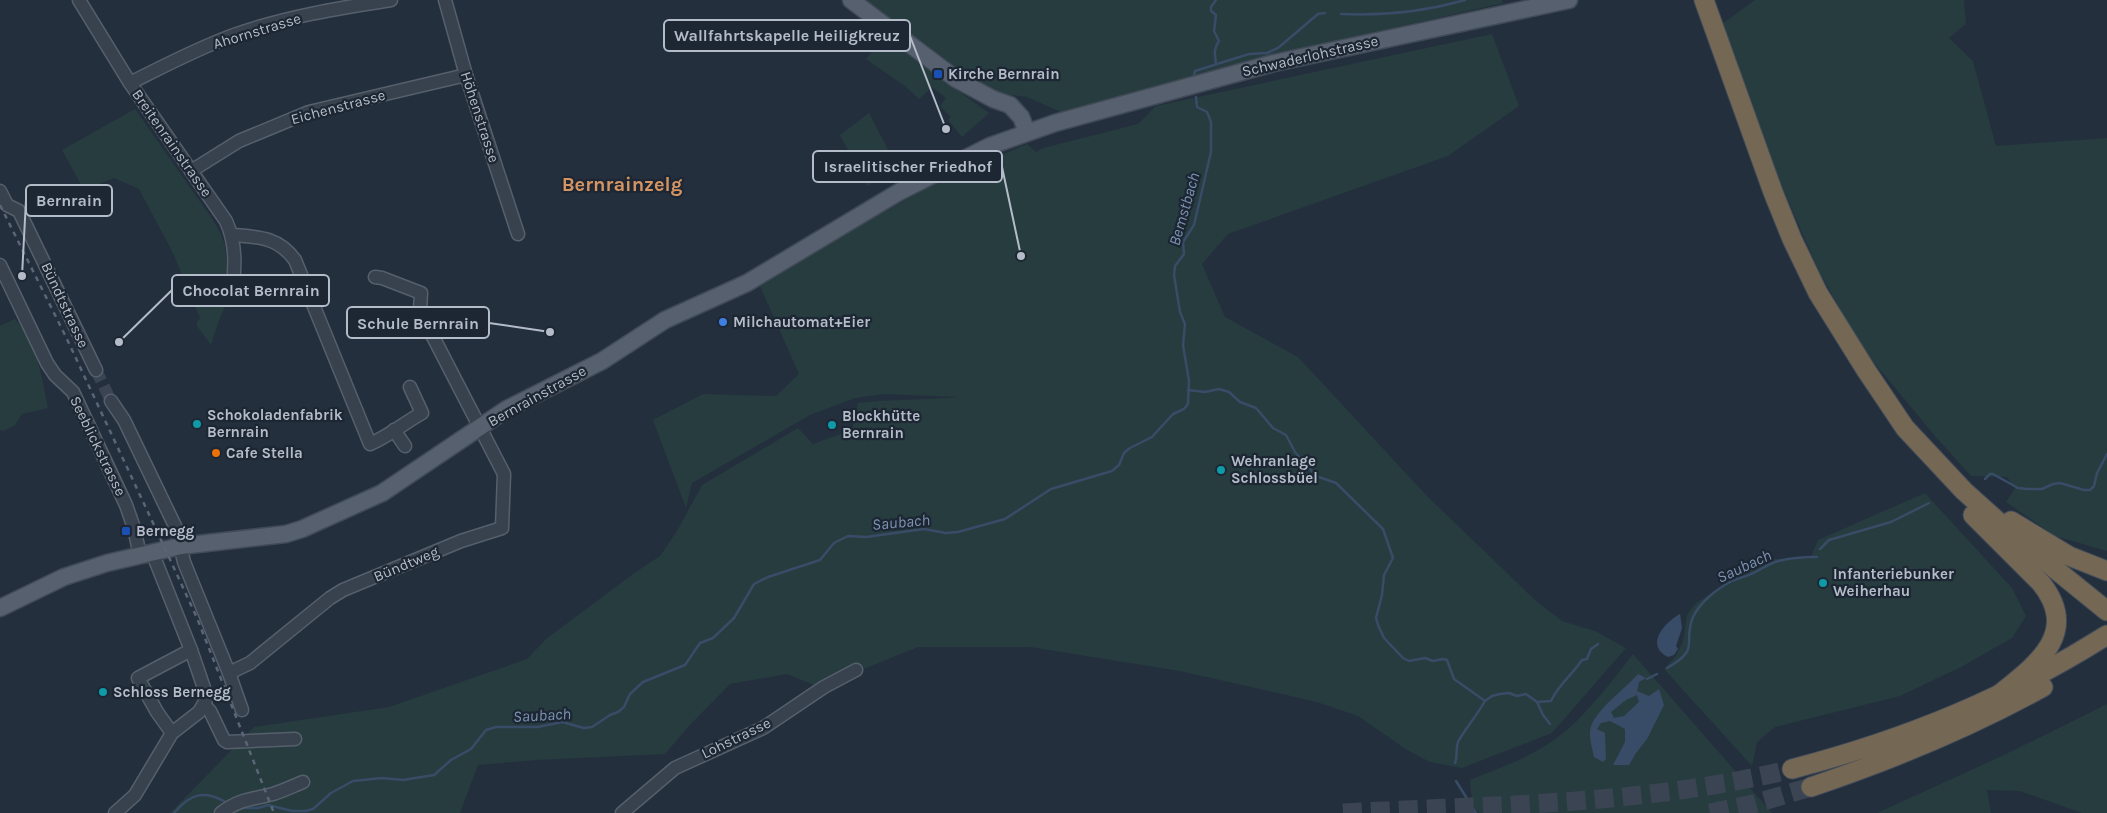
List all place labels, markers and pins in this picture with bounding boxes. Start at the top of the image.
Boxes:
callout: Wallfahrtskapelle Heiligkreuz [664,20,910,51]
place label: Kirche Bernrain [948,65,1059,83]
marker: Kirche Bernrain [932,68,944,80]
callout: Israelitischer Friedhof [813,151,1002,182]
callout: Bernrain [26,185,112,216]
callout: Chocolat Bernrain [172,275,329,306]
callout: Schule Bernrain [347,307,489,338]
place label: Milchautomat+Eier [733,313,870,331]
marker: Milchautomat+Eier [717,316,729,328]
place label: Schokoladenfabrik Bernrain [207,406,343,441]
place label: Blockhütte Bernrain [842,407,920,442]
marker: Schokoladenfabrik Bernrain [191,418,203,430]
marker: Blockhütte Bernrain [826,419,838,431]
place label: Cafe Stella [226,444,303,462]
marker: Cafe Stella [210,447,222,459]
place label: Wehranlage Schlossbüel [1231,452,1318,487]
marker: Wehranlage Schlossbüel [1215,464,1227,476]
place label: Bernegg [136,522,195,540]
marker: Bernegg [120,525,132,537]
place label: Infanteriebunker Weiherhau [1833,565,1954,600]
marker: Infanteriebunker Weiherhau [1817,577,1829,589]
place label: Schloss Bernegg [113,683,231,701]
marker: Schloss Bernegg [97,686,109,698]

